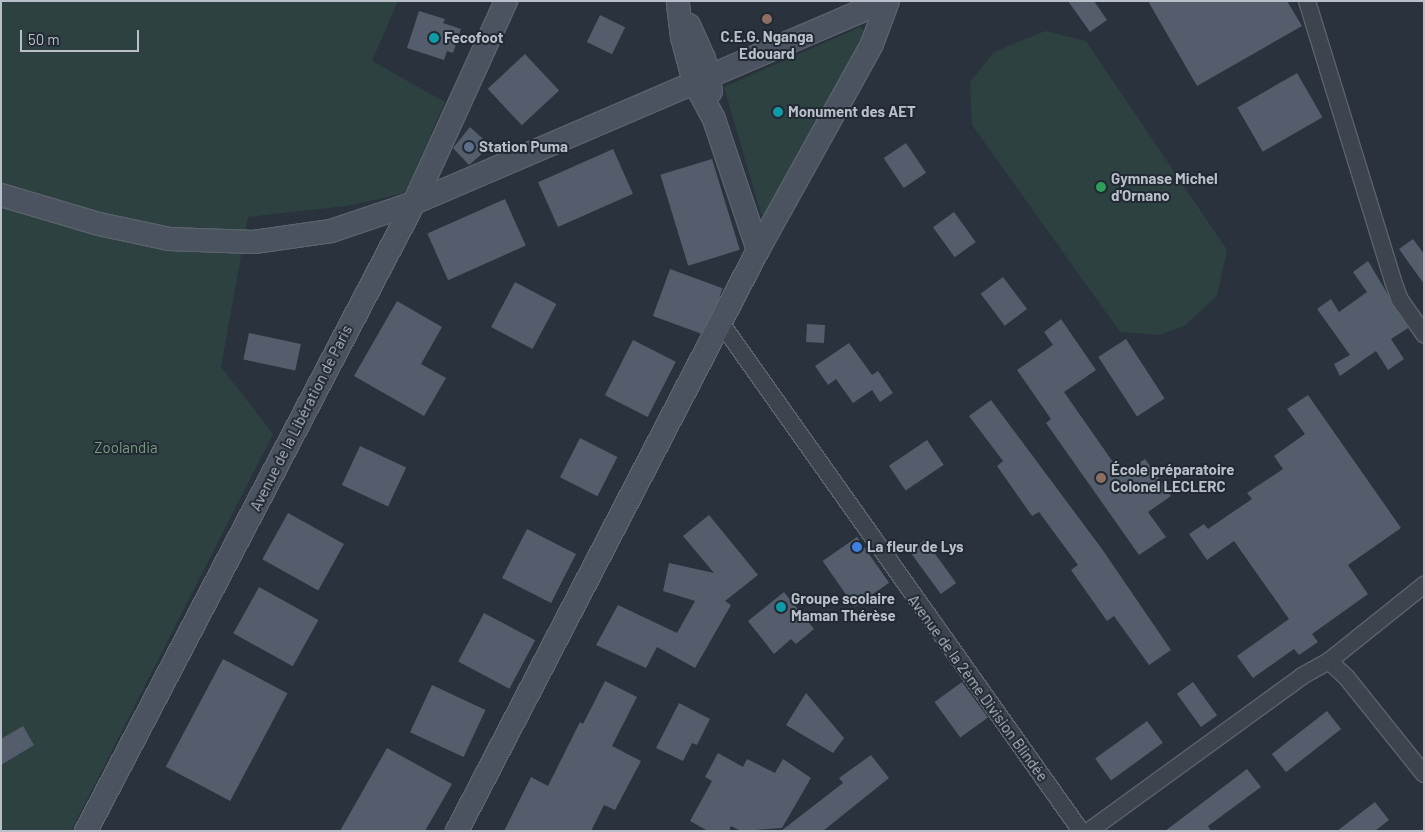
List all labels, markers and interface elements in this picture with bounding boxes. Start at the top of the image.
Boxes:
marker: C.E.G. Nganga Edouard [761,13,773,25]
scale bar [22,20,141,52]
place label: C.E.G. Nganga Edouard [721,27,813,62]
place label: Fecofoot [444,29,503,47]
text: 50 m [28,30,60,48]
marker: Fecofoot [428,32,440,44]
place label: Monument des AET [788,103,916,121]
marker: Monument des AET [772,106,784,118]
place label: Station Puma [479,138,568,156]
marker: Station Puma [463,141,475,153]
place label: Gymnase Michel d'Ornano [1111,169,1218,204]
marker: Gymnase Michel d'Ornano [1095,181,1107,193]
street label: Avenue de la Libération de Paris [246,322,356,514]
park label: Zoolandia [94,439,158,457]
place label: École préparatoire Colonel LECLERC [1111,460,1235,495]
marker: École préparatoire Colonel LECLERC [1095,472,1107,484]
place label: La fleur de Lys [867,538,963,556]
marker: La fleur de Lys [851,541,863,553]
place label: Groupe scolaire Maman Thérèse [791,589,896,624]
street label: Avenue de la 2ème Division Blindée [904,591,1052,785]
marker: Groupe scolaire Maman Thérèse [775,601,787,613]

